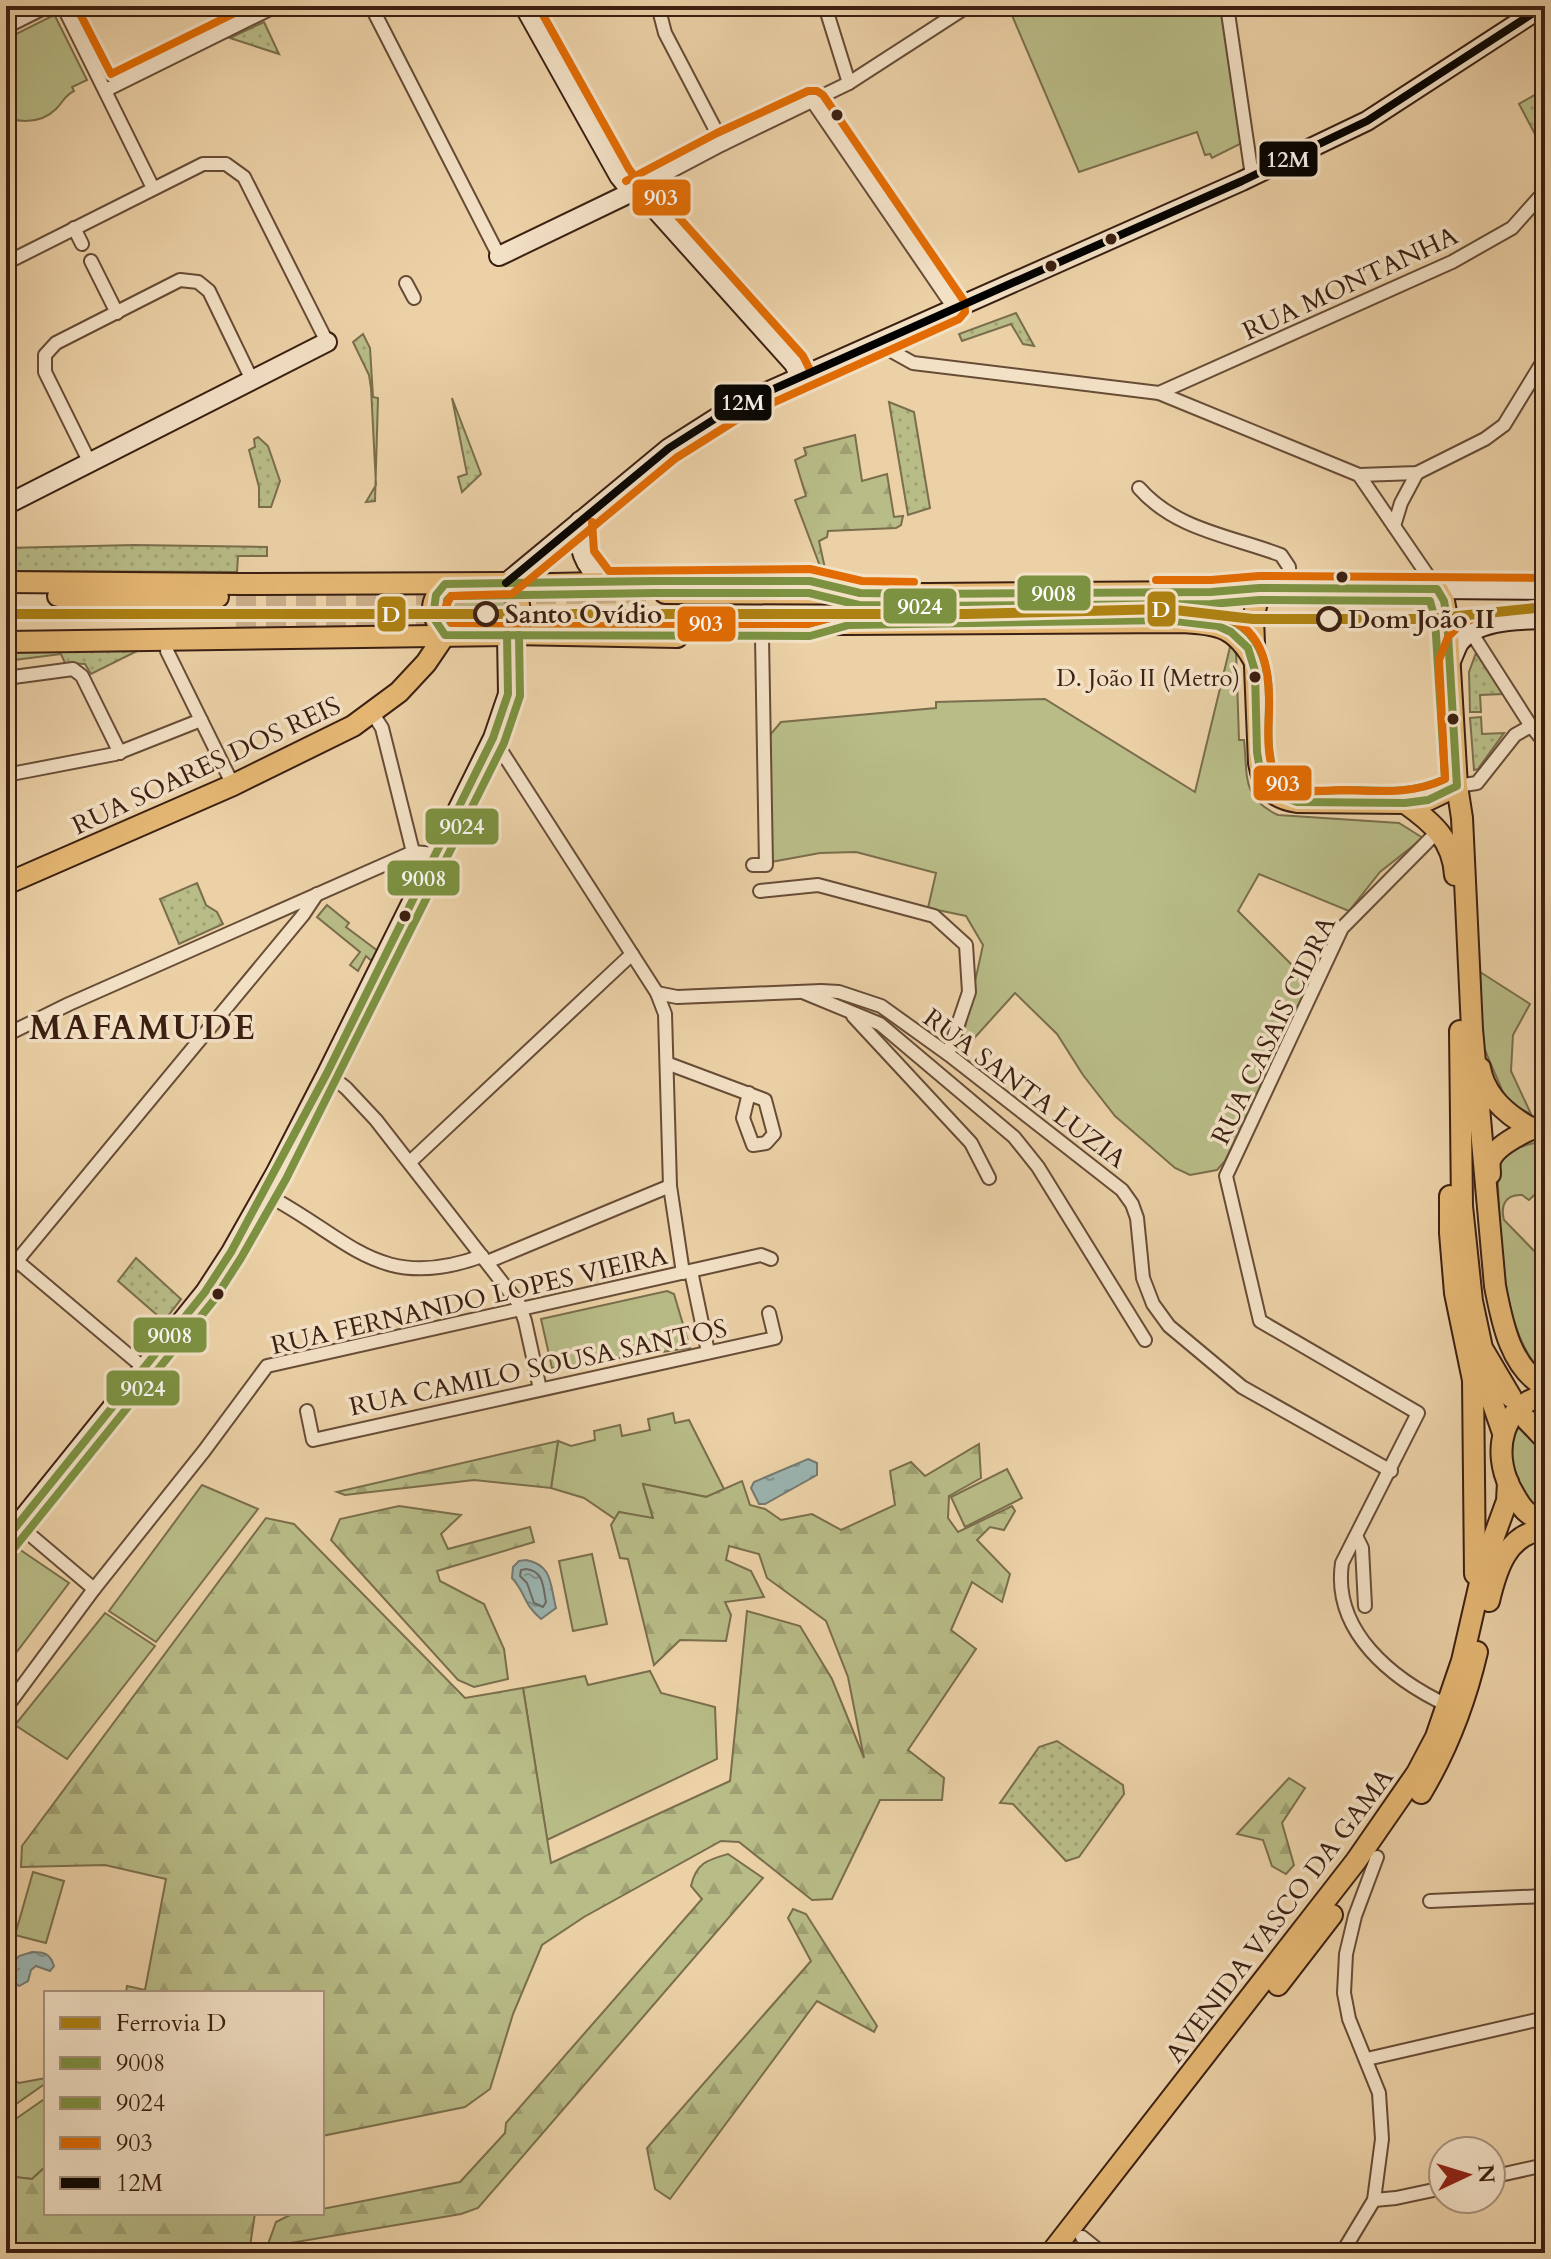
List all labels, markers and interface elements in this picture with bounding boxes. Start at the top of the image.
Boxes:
unlabelled marker [829,107,845,123]
line badge: 12M [1258,140,1319,178]
text: 12M [1266,145,1310,175]
line badge: 903 [631,178,692,217]
text: 903 [644,183,678,213]
street label: RUA MONTANHA [1237,218,1464,349]
unlabelled marker [1103,231,1119,247]
unlabelled marker [1043,258,1059,274]
line badge: 12M [713,383,773,422]
text: 12M [721,388,765,418]
unlabelled marker [1334,569,1350,585]
line badge: 9008 [1016,574,1092,612]
text: 9008 [1031,579,1077,609]
line badge: 9024 [882,587,958,625]
line badge: D [1146,590,1177,628]
text: 9024 [897,592,943,622]
line badge: D [376,595,407,633]
text: D [1152,595,1170,625]
place label: Santo Ovídio [505,597,662,632]
text: D [382,600,400,630]
marker: Santo Ovídio [474,602,498,626]
place label: Dom João II [1348,602,1495,637]
line badge: 903 [676,605,737,643]
marker: Dom João II [1317,607,1341,631]
text: 903 [689,609,723,639]
place label: D. João II (Metro) [1056,662,1240,695]
marker: D. João II (Metro) [1247,669,1263,685]
street label: RUA SOARES DOS REIS [66,688,346,843]
unlabelled marker [1445,711,1461,727]
line badge: 903 [1252,764,1313,802]
text: 903 [1266,769,1300,799]
line badge: 9024 [424,807,500,846]
text: 9024 [439,812,485,842]
line badge: 9008 [386,859,461,897]
text: 9008 [401,864,447,894]
unlabelled marker [397,908,413,924]
street label: RUA CASAIS CIDRA [1203,910,1344,1150]
street label: RUA SANTA LUZIA [916,1000,1134,1177]
district label: MAFAMUDE [29,1005,257,1051]
street label: RUA FERNANDO LOPES VIEIRA [267,1238,671,1363]
unlabelled marker [210,1286,226,1302]
street label: RUA CAMILO SOUSA SANTOS [346,1310,730,1425]
line badge: 9008 [132,1316,208,1354]
text: 9008 [147,1321,193,1351]
line badge: 9024 [105,1369,181,1407]
text: 9024 [120,1374,166,1404]
street label: AVENIDA VASCO DA GAMA [1157,1761,1402,2070]
legend [44,1991,324,2215]
text: Ferrovia D [116,2007,226,2040]
text: 9008 [116,2047,165,2080]
text: 9024 [116,2087,165,2120]
text: 903 [116,2127,153,2160]
north arrow [1427,2135,1507,2215]
text: N [1470,2163,1502,2184]
text: 12M [116,2167,164,2200]

